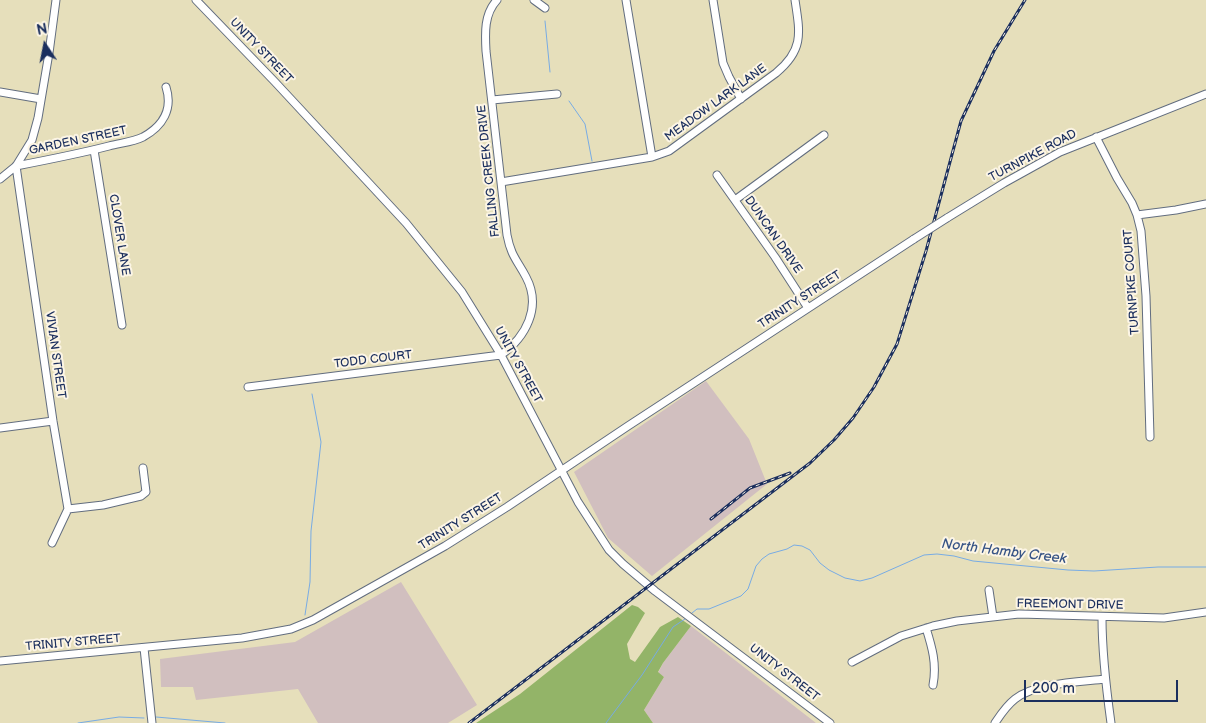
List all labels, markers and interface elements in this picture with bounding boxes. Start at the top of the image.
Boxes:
street label: UNITY STREET [226,15,296,87]
north arrow [20,20,70,70]
text: N [35,20,49,39]
street label: MEADOW LARK LANE [662,61,770,145]
street label: FALLING CREEK DRIVE [475,104,503,238]
street label: GARDEN STREET [28,124,128,158]
street label: TURNPIKE ROAD [987,127,1079,185]
street label: CLOVER LANE [105,193,133,277]
street label: DUNCAN DRIVE [741,194,805,276]
street label: TURNPIKE COURT [1121,229,1143,335]
street label: TRINITY STREET [756,268,844,332]
street label: VIVIAN STREET [42,311,68,399]
street label: UNITY STREET [491,324,545,406]
street label: TODD COURT [333,348,413,372]
street label: TRINITY STREET [417,491,505,553]
water label: North Hamby Creek [941,536,1067,568]
street label: FREEMONT DRIVE [1016,597,1124,613]
street label: TRINITY STREET [25,632,121,654]
street label: UNITY STREET [746,641,822,705]
scale bar [1026,670,1180,702]
text: 200 m [1032,679,1075,698]

